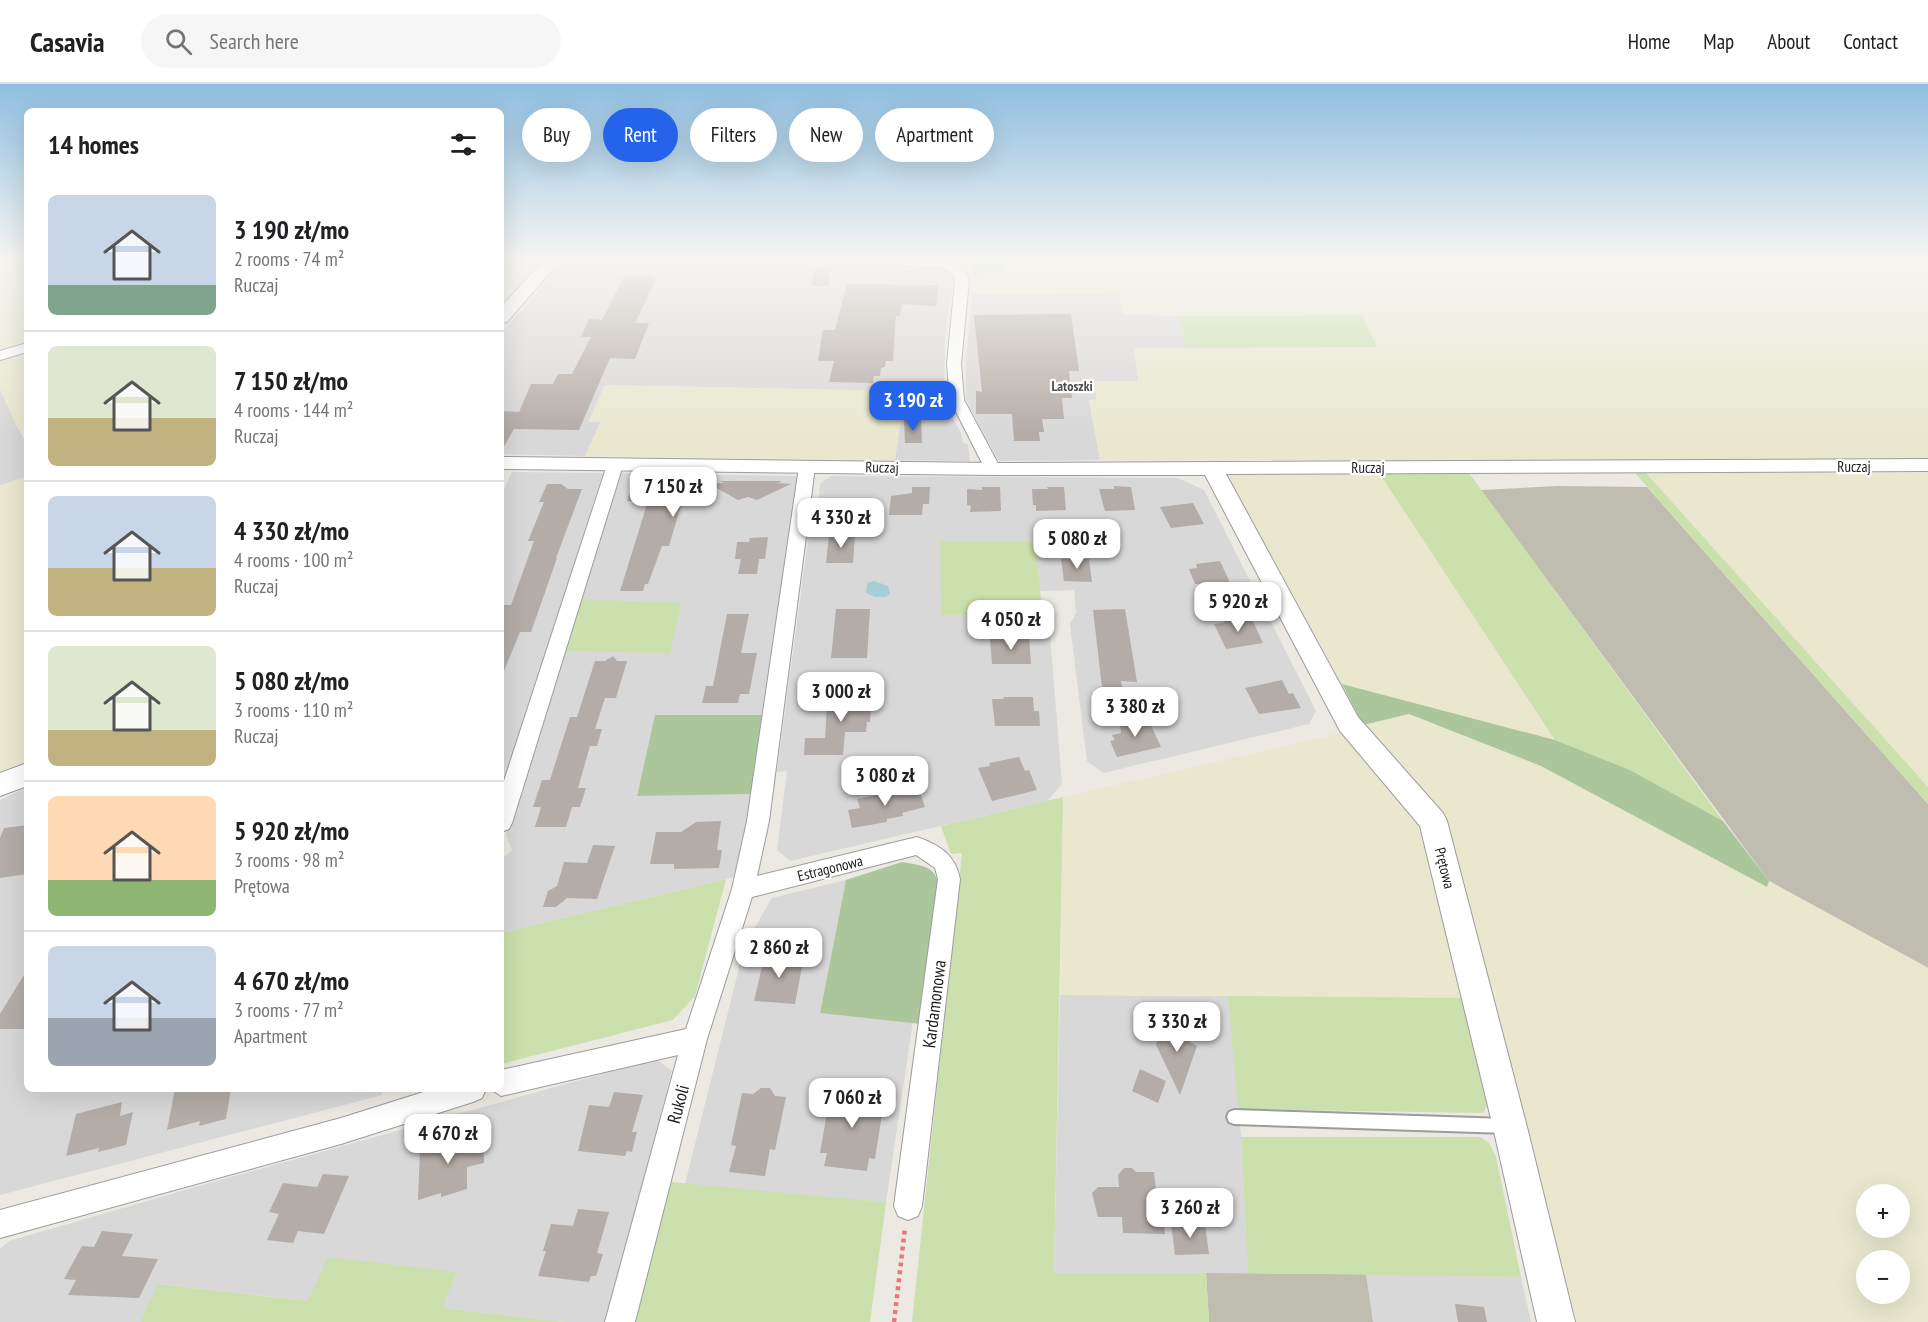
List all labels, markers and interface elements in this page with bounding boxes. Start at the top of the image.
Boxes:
search box [141,14,561,68]
text: Casavia [30,23,105,60]
icon: search [162,25,195,58]
text: Search here [210,27,299,55]
text: Home [1628,28,1670,55]
text: Map [1703,28,1734,55]
text: About [1767,28,1810,55]
text: Contact [1843,28,1898,55]
chip: Buy [522,108,591,162]
chip: Rent [603,108,678,162]
chip: Filters [690,108,777,162]
chip: New [789,108,863,162]
chip: Apartment [875,108,994,162]
text: 14 homes [48,128,139,161]
icon: filters [447,128,480,161]
text: 3 190 zł/mo [234,213,349,246]
icon: home [96,219,168,291]
text: 2 rooms · 74 m² [234,246,344,272]
text: Ruczaj [234,272,279,298]
text: 7 150 zł/mo [234,364,348,397]
icon: home [96,370,168,442]
district label: Latoszki [1051,377,1093,395]
pin: 3 190 zł [851,381,975,432]
text: 3 190 zł [883,387,943,413]
text: 4 rooms · 144 m² [234,397,353,423]
text: Ruczaj [234,423,279,449]
street label: Ruczaj [865,457,899,477]
street label: Ruczaj [1837,457,1871,476]
street label: Ruczaj [1351,458,1385,477]
pin: 7 150 zł [611,467,735,518]
text: 7 150 zł [644,473,702,499]
pin: 4 330 zł [779,498,903,549]
text: 4 330 zł [811,504,871,530]
text: 4 330 zł/mo [234,514,349,547]
pin: 5 080 zł [1015,519,1139,570]
icon: home [96,520,168,592]
text: 5 080 zł [1047,525,1107,551]
text: 4 rooms · 100 m² [234,547,353,573]
text: Ruczaj [234,573,279,599]
pin: 5 920 zł [1176,582,1300,633]
text: 5 920 zł [1208,588,1268,614]
pin: 4 050 zł [949,600,1073,651]
text: 4 050 zł [981,606,1041,632]
text: 5 080 zł/mo [234,664,349,697]
icon: home [96,670,168,742]
pin: 3 000 zł [779,672,903,723]
text: 3 000 zł [811,678,871,704]
pin: 3 380 zł [1073,687,1197,738]
text: 3 380 zł [1105,693,1165,719]
text: 3 rooms · 110 m² [234,697,353,723]
text: Ruczaj [234,723,279,749]
pin: 3 080 zł [823,756,947,807]
text: 3 080 zł [855,762,915,788]
text: 5 920 zł/mo [234,814,349,847]
icon: home [96,820,168,892]
street label: Prętowa [1431,845,1459,891]
text: 3 rooms · 98 m² [234,847,344,873]
street label: Estragonowa [795,851,865,885]
text: Prętowa [234,873,290,899]
pin: 2 860 zł [717,928,841,979]
text: 2 860 zł [749,934,809,960]
street label: Kardamonowa [917,959,951,1049]
text: 4 670 zł/mo [234,964,349,997]
icon: home [96,970,168,1042]
text: 3 rooms · 77 m² [234,997,344,1023]
pin: 3 330 zł [1115,1002,1239,1053]
text: 3 330 zł [1147,1008,1207,1034]
text: Apartment [234,1023,307,1049]
pin: 7 060 zł [790,1078,914,1129]
street label: Rukoli [662,1082,694,1126]
text: 7 060 zł [823,1084,881,1110]
pin: 4 670 zł [386,1114,510,1165]
text: 4 670 zł [418,1120,478,1146]
map controls [1856,1184,1910,1304]
button: + [1856,1184,1910,1238]
pin: 3 260 zł [1128,1188,1252,1239]
text: 3 260 zł [1160,1194,1220,1220]
button: − [1856,1250,1910,1304]

